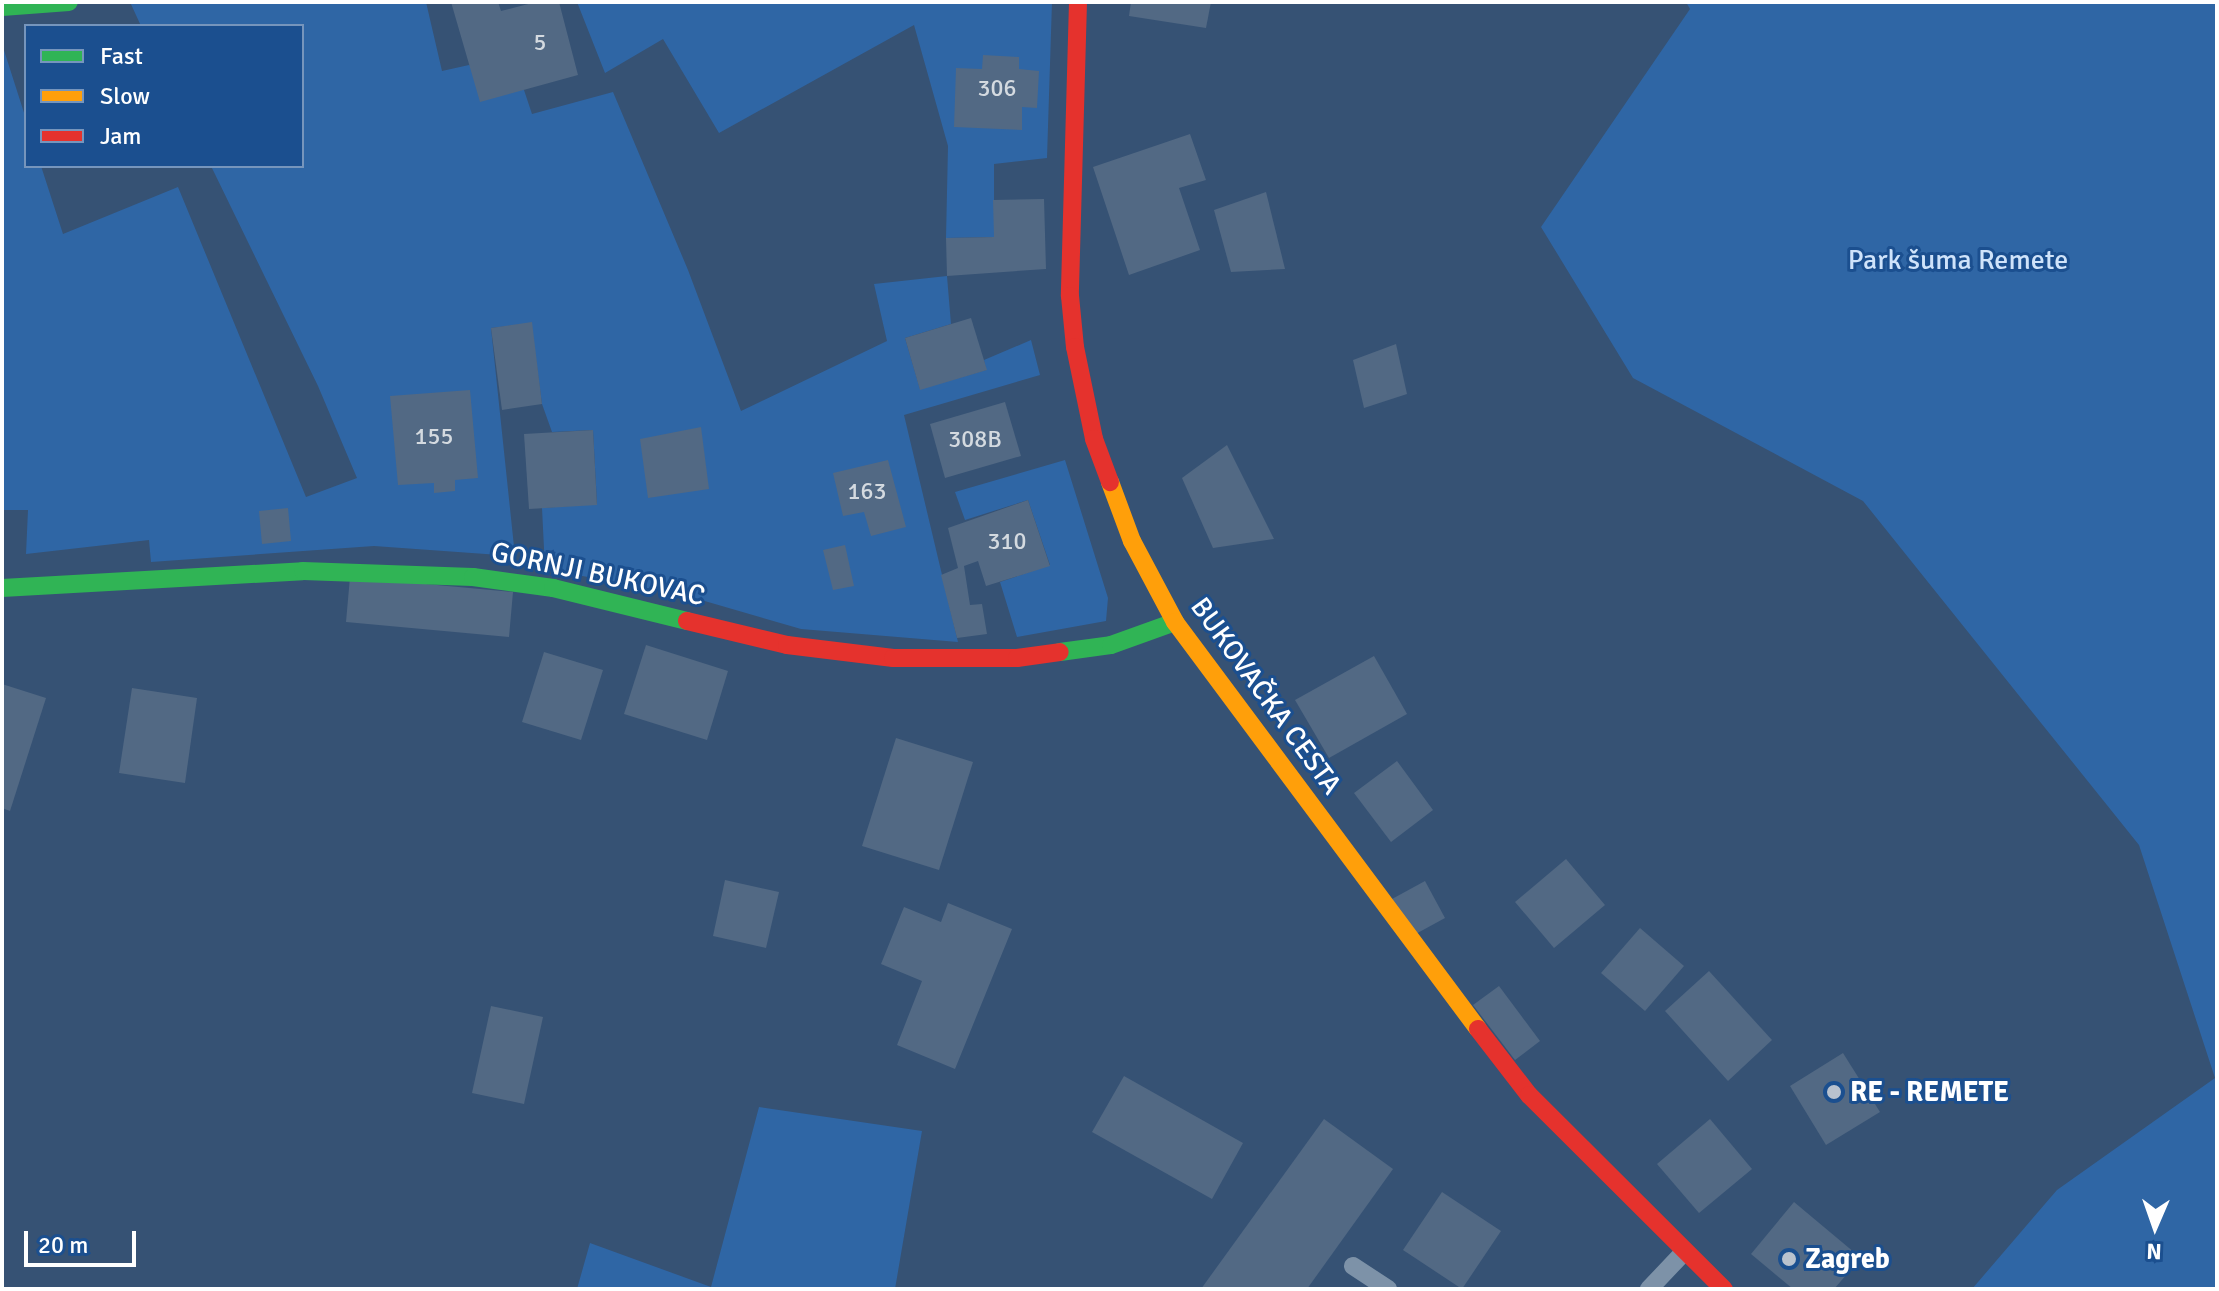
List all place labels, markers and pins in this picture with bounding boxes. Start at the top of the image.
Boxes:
place label: RE - REMETE [1850,1075,2009,1109]
marker: RE - REMETE [1825,1083,1843,1101]
place label: Zagreb [1805,1242,1890,1276]
marker: Zagreb [1780,1250,1798,1268]

